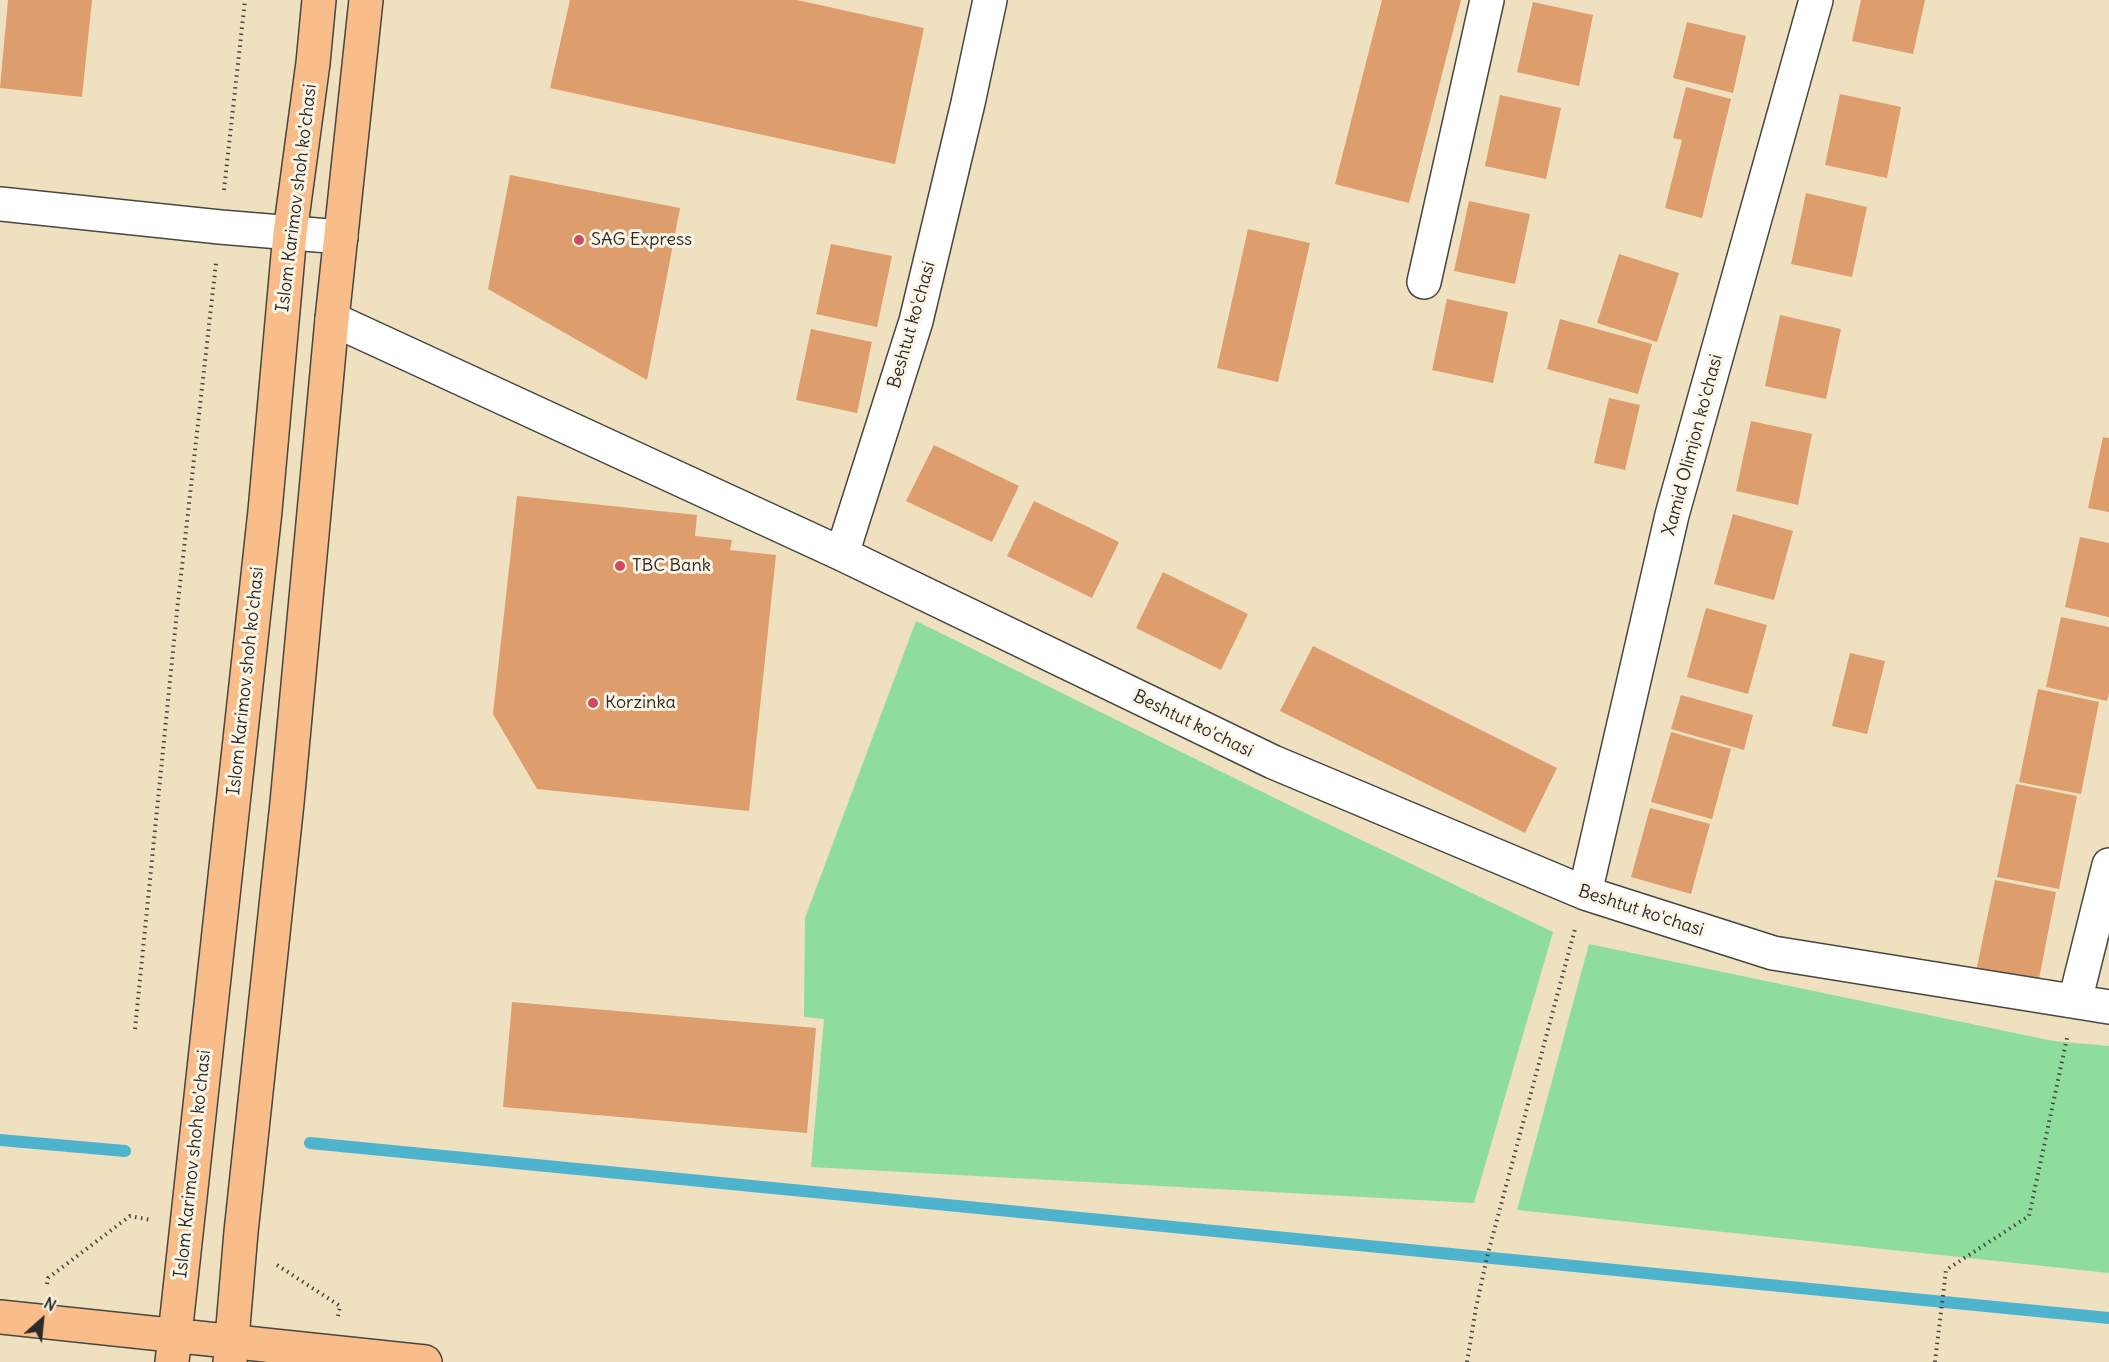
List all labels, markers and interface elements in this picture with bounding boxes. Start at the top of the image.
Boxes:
street label: Islom Karimov shoh ko'chasi [272,83,322,313]
place label: SAG Express [591,229,692,251]
marker: SAG Express [572,233,586,247]
street label: Beshtut ko'chasi [884,259,940,391]
street label: Xamid Olimjon ko'chasi [1658,352,1728,538]
place label: TBC Bank [632,555,711,577]
marker: TBC Bank [613,559,627,573]
street label: Islom Karimov shoh ko'chasi [223,566,269,796]
street label: Beshtut ko'chasi [1129,686,1257,762]
place label: Korzinka [605,692,676,714]
marker: Korzinka [586,696,600,710]
street label: Beshtut ko'chasi [1575,880,1707,942]
street label: Islom Karimov shoh ko'chasi [170,1049,216,1279]
north arrow [12,1290,72,1350]
text: N [41,1293,60,1315]

